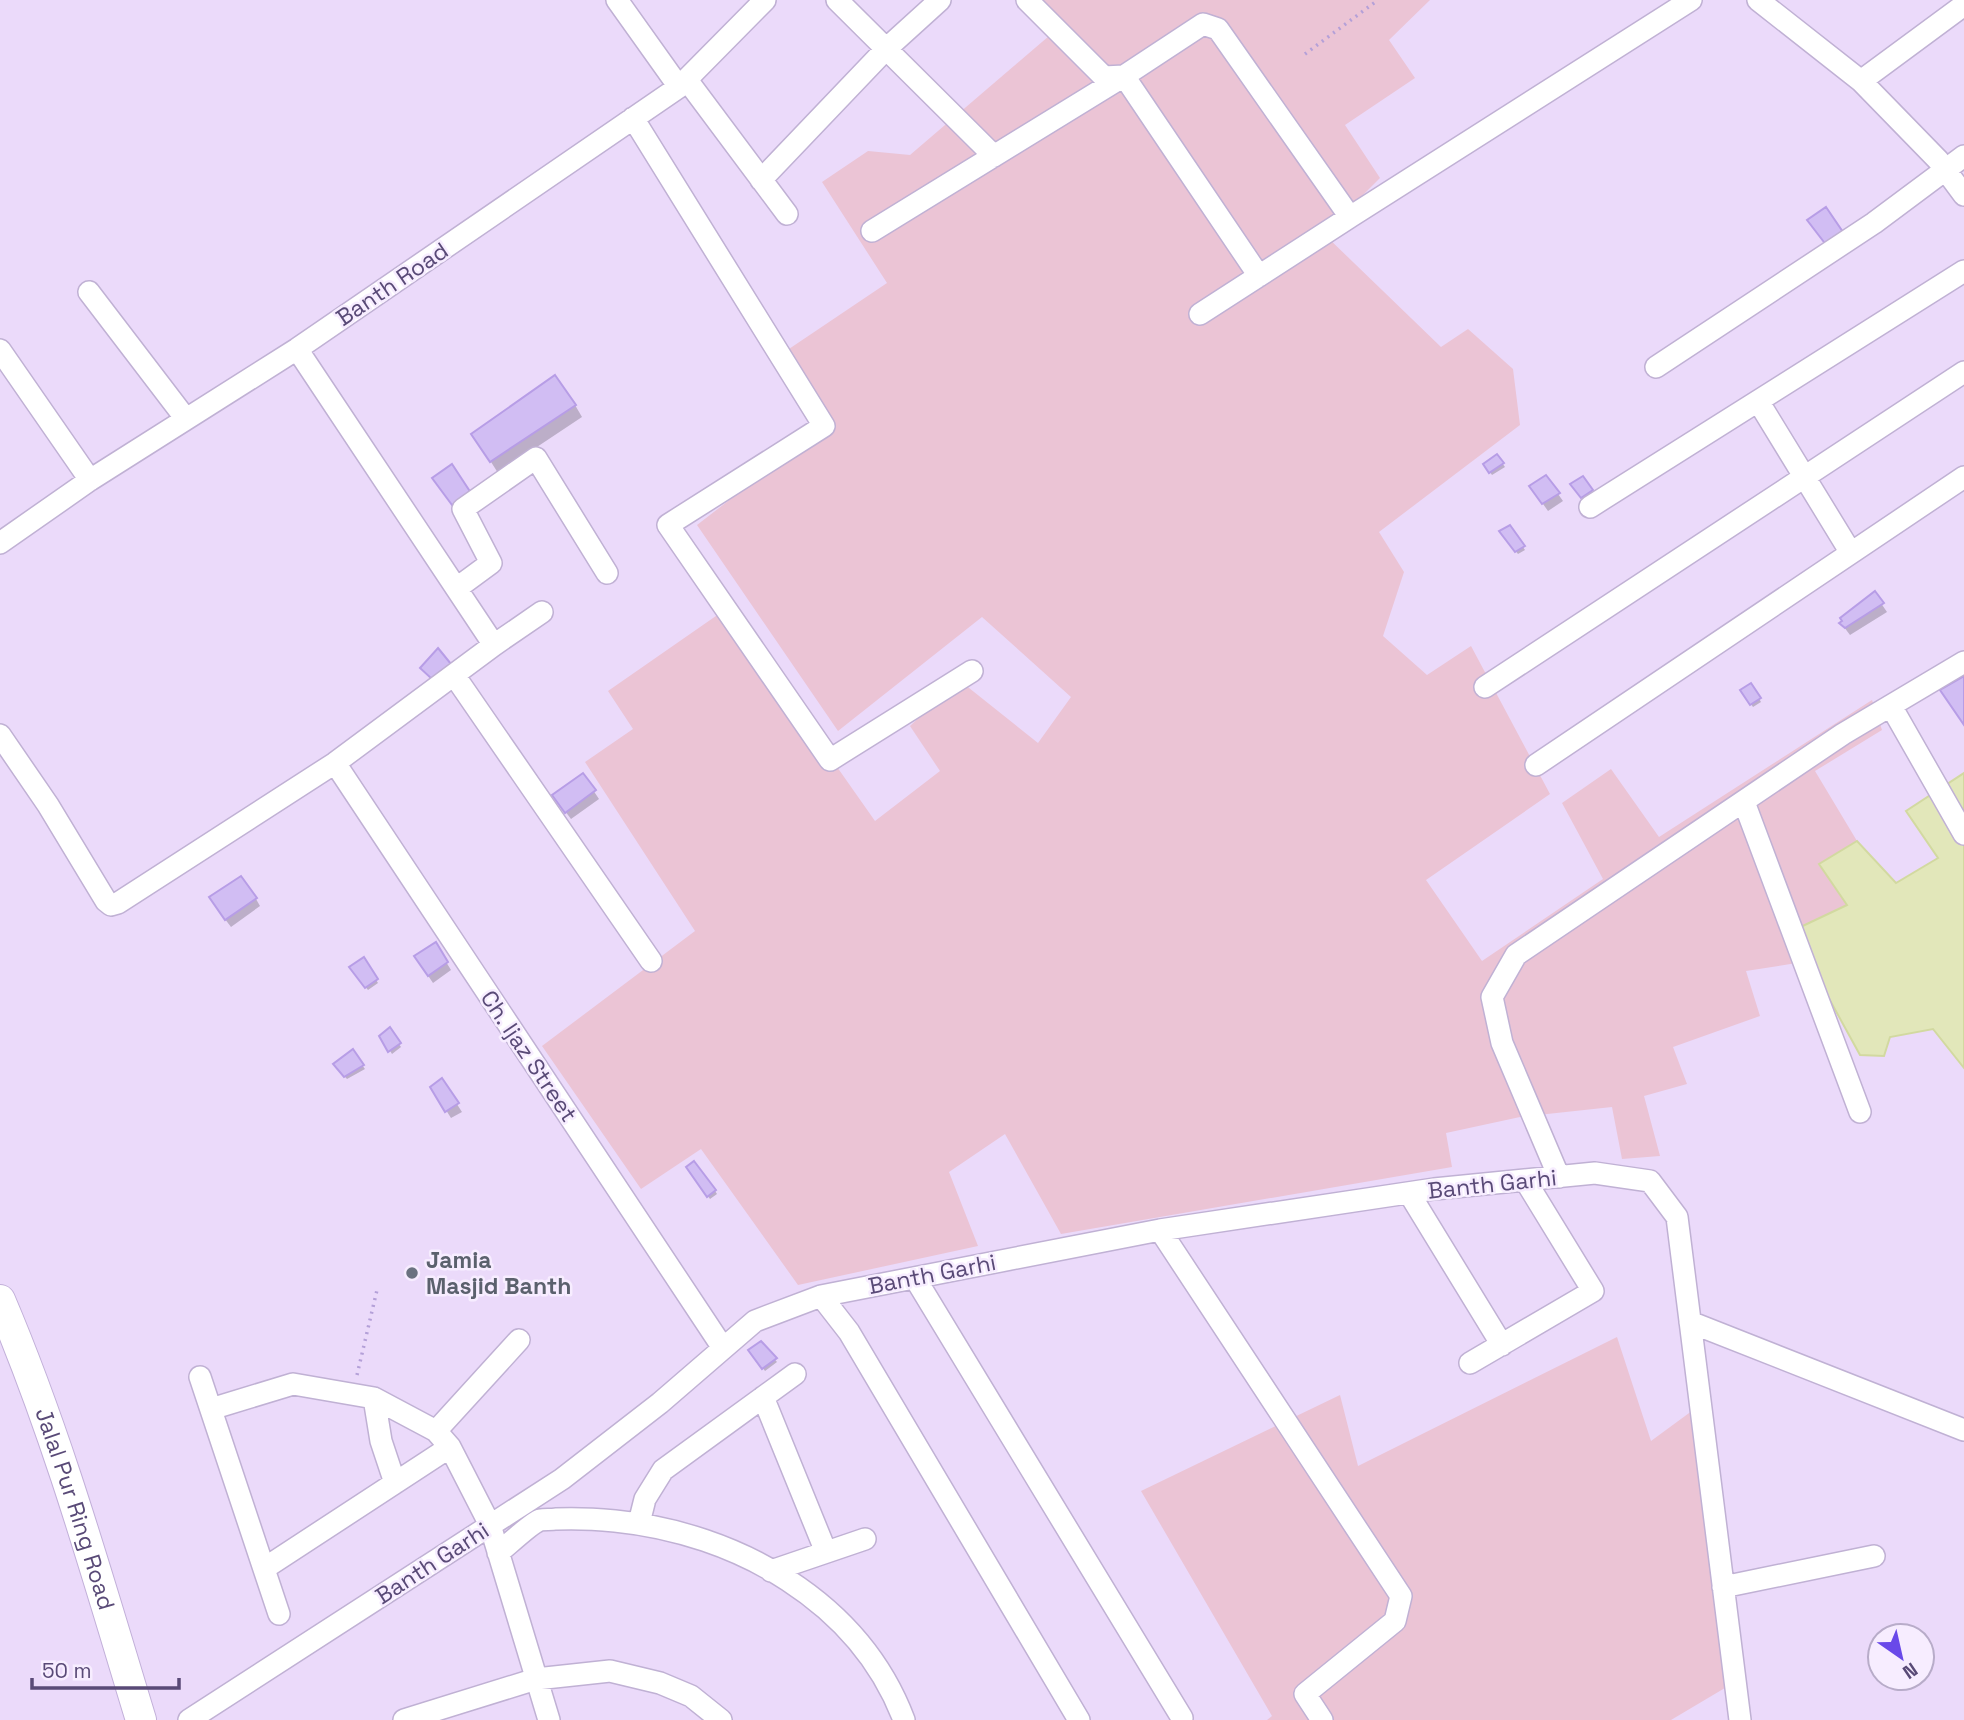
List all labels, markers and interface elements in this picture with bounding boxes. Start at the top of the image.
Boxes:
street label: Banth Road [330,235,454,333]
street label: Ch. Ijaz Street [474,984,584,1128]
street label: Banth Garhi [1426,1162,1558,1206]
place label: Jamia Masjid Banth [426,1245,571,1301]
street label: Banth Garhi [866,1247,998,1301]
marker: Jamia Masjid Banth [404,1265,420,1281]
street label: Jalal Pur Ring Road [28,1404,122,1613]
street label: Banth Garhi [369,1515,495,1611]
north arrow [1866,1622,1936,1692]
scale bar [32,1646,178,1690]
text: 50 m [42,1657,92,1684]
text: N [1898,1657,1922,1685]

